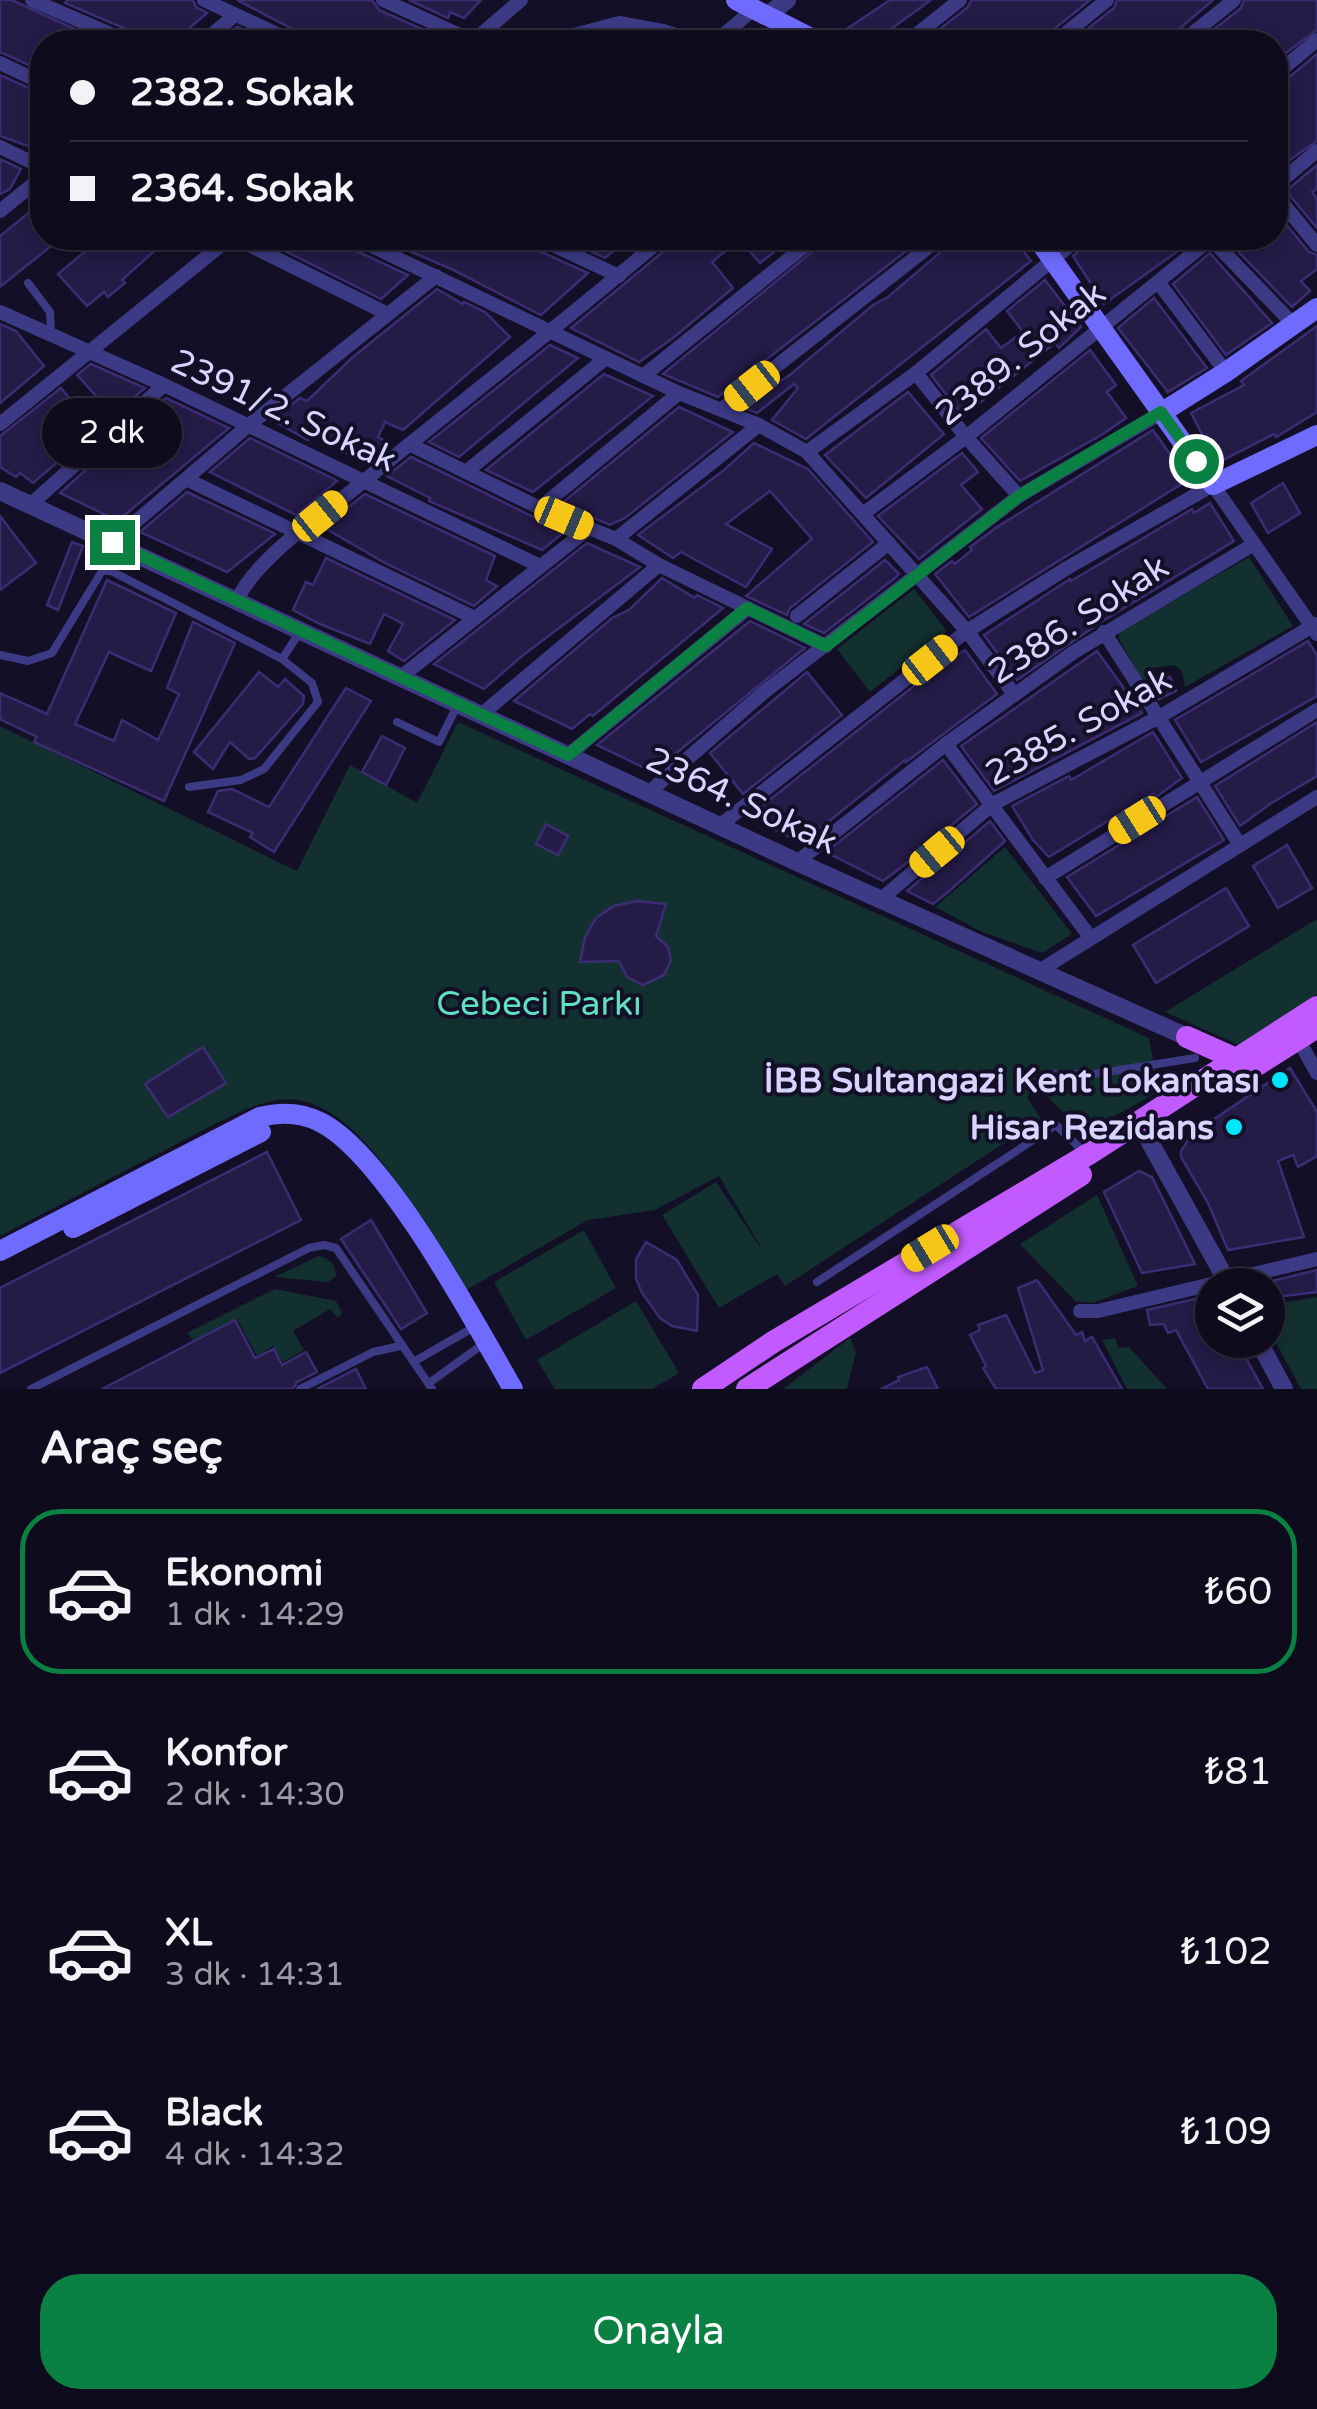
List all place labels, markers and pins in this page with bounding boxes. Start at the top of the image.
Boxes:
place label: İBB Sultangazi Kent Lokantası [764,1060,1260,1102]
marker: İBB Sultangazi Kent Lokantası [1269,1069,1291,1091]
place label: Hisar Rezidans [969,1107,1214,1149]
marker: Hisar Rezidans [1223,1116,1245,1138]

